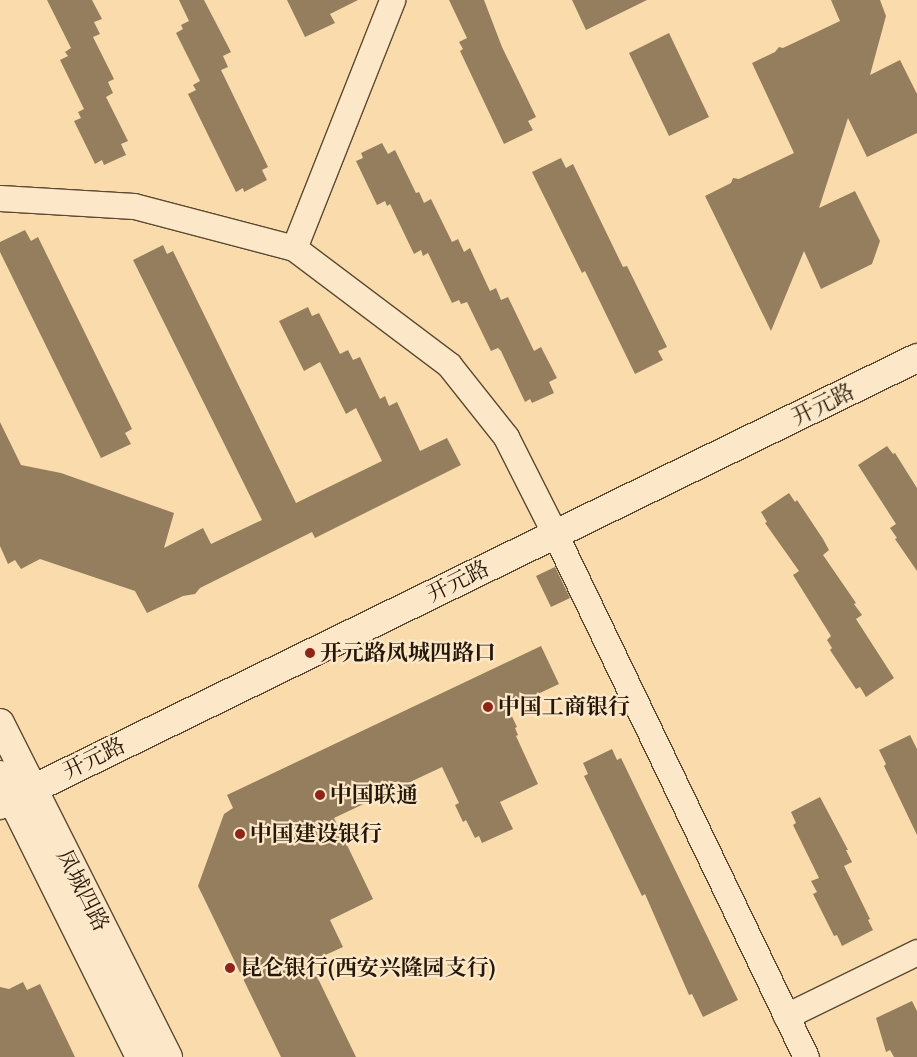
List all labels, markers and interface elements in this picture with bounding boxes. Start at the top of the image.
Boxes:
street label: 开元路 [788,378,858,430]
street label: 开元路 [423,555,493,607]
place label: 开元路凤城四路口 [320,640,496,666]
marker: 开元路凤城四路口 [304,647,316,659]
place label: 中国工商银行 [498,694,630,720]
marker: 中国工商银行 [482,701,494,713]
street label: 开元路 [59,732,129,784]
place label: 中国联通 [330,782,418,808]
marker: 中国联通 [314,789,326,801]
place label: 中国建设银行 [250,821,382,847]
marker: 中国建设银行 [234,828,246,840]
street label: 凤城四路 [51,845,115,935]
place label: 昆仑银行(西安兴隆园支行) [240,955,495,981]
marker: 昆仑银行(西安兴隆园支行) [224,962,236,974]

